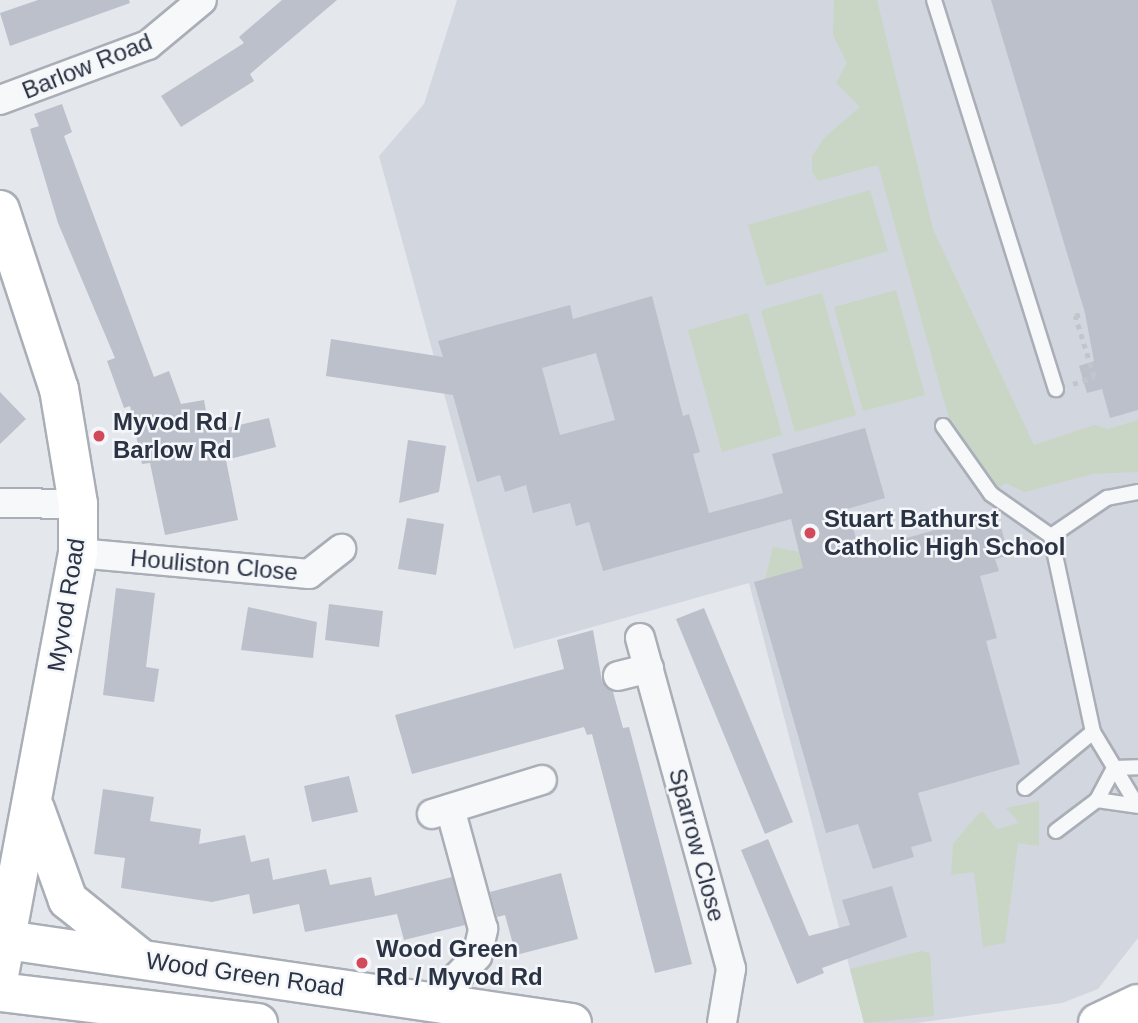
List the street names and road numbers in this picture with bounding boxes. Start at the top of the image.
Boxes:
street label: Barlow Road [18,27,156,105]
street label: Myvod Road [41,536,91,674]
street label: Houliston Close [129,543,299,587]
street label: Sparrow Close [663,765,731,925]
street label: Wood Green Road [144,946,346,1002]

